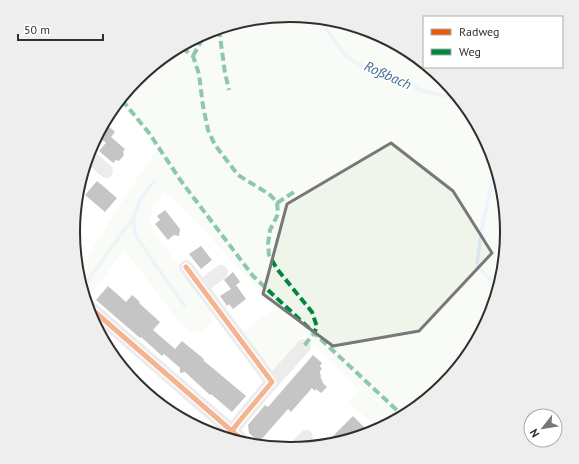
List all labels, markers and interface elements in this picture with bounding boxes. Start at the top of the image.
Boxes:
scale bar [18,16,103,42]
legend [423,16,563,68]
text: 50 m [24,22,50,37]
text: Radweg [459,24,500,39]
text: Weg [459,44,481,59]
water label: Roßbach [362,57,414,93]
north arrow [523,408,563,448]
text: N [527,426,542,440]

